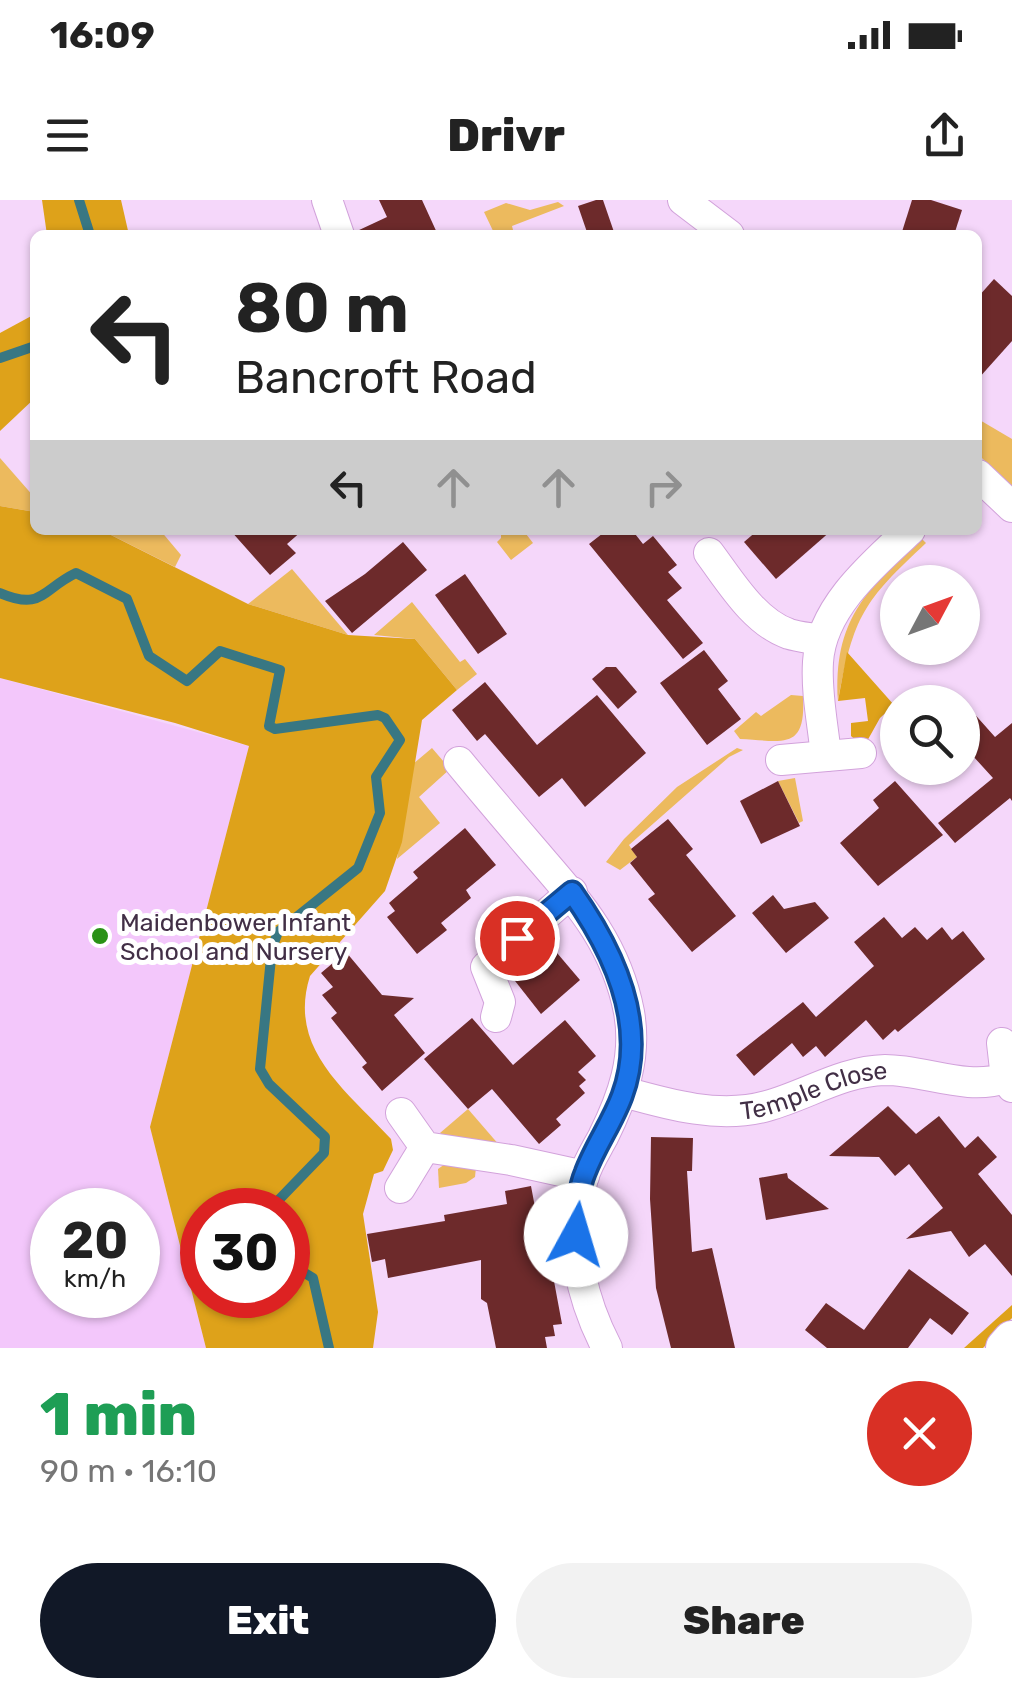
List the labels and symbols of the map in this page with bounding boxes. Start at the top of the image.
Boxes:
north arrow [880,565,980,665]
pin [475,896,560,981]
place label: Maidenbower Infant School and Nursery [120,908,351,966]
marker: Maidenbower Infant School and Nursery [89,925,111,947]
street label: Temple Close [738,1055,888,1125]
position arrow [524,1183,628,1287]
speed limit sign: 30 [180,1188,310,1318]

